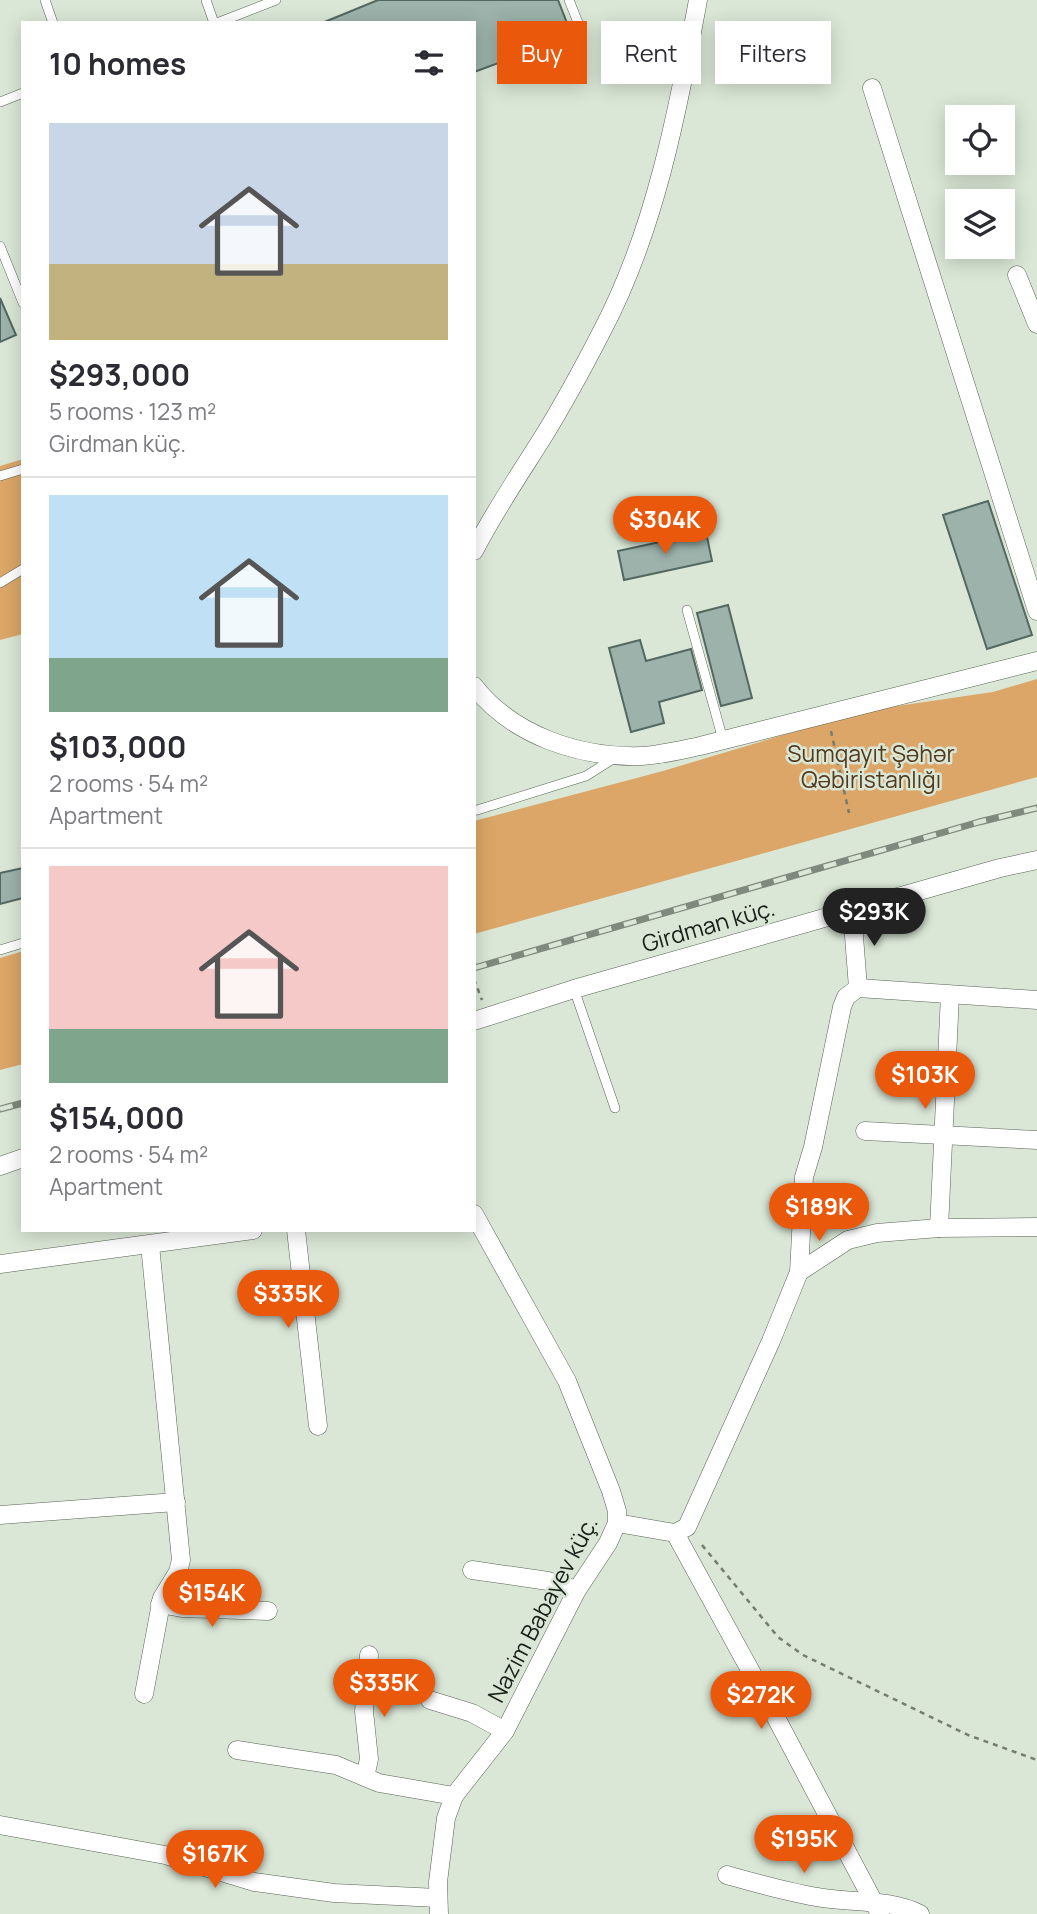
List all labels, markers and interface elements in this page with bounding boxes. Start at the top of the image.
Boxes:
chip: Buy [497,21,587,84]
chip: Rent [601,21,701,84]
chip: Filters [715,21,831,84]
text: 10 homes [49,43,186,84]
icon: filters [410,44,448,82]
map controls [945,105,1015,259]
button: locate [945,105,1015,175]
icon: home [186,168,312,294]
button: layers [945,189,1015,259]
text: $293,000 [49,354,190,395]
text: 5 rooms · 123 m² [49,395,216,427]
text: Girdman küç. [49,427,186,459]
pin: $304K [616,496,714,556]
text: $304K [629,503,701,535]
icon: home [186,540,312,666]
text: $103,000 [49,726,187,767]
park label: Sumqayıt Şəhər Qəbiristanlığı [787,737,955,795]
text: 2 rooms · 54 m² [49,767,208,799]
text: Apartment [49,799,163,831]
pin: $293K [825,888,923,948]
street label: Girdman küç. [638,891,778,959]
text: $293K [839,895,909,927]
icon: home [186,911,312,1037]
pin: $103K [876,1052,974,1111]
text: $103K [891,1058,959,1090]
text: $154,000 [49,1097,185,1138]
text: 2 rooms · 54 m² [49,1138,208,1170]
text: Apartment [49,1170,163,1202]
pin: $189K [770,1184,868,1243]
text: $189K [785,1190,853,1222]
pin: $335K [239,1270,337,1330]
text: $335K [253,1277,323,1309]
street label: Nazim Babayev küç. [479,1510,605,1708]
pin: $154K [163,1570,261,1629]
text: $154K [179,1576,245,1608]
pin: $335K [335,1660,433,1719]
text: $335K [349,1666,419,1698]
pin: $272K [712,1672,810,1731]
text: $272K [727,1678,796,1710]
pin: $195K [755,1815,853,1875]
text: $195K [770,1822,838,1854]
pin: $167K [166,1830,264,1890]
text: $167K [182,1837,248,1869]

